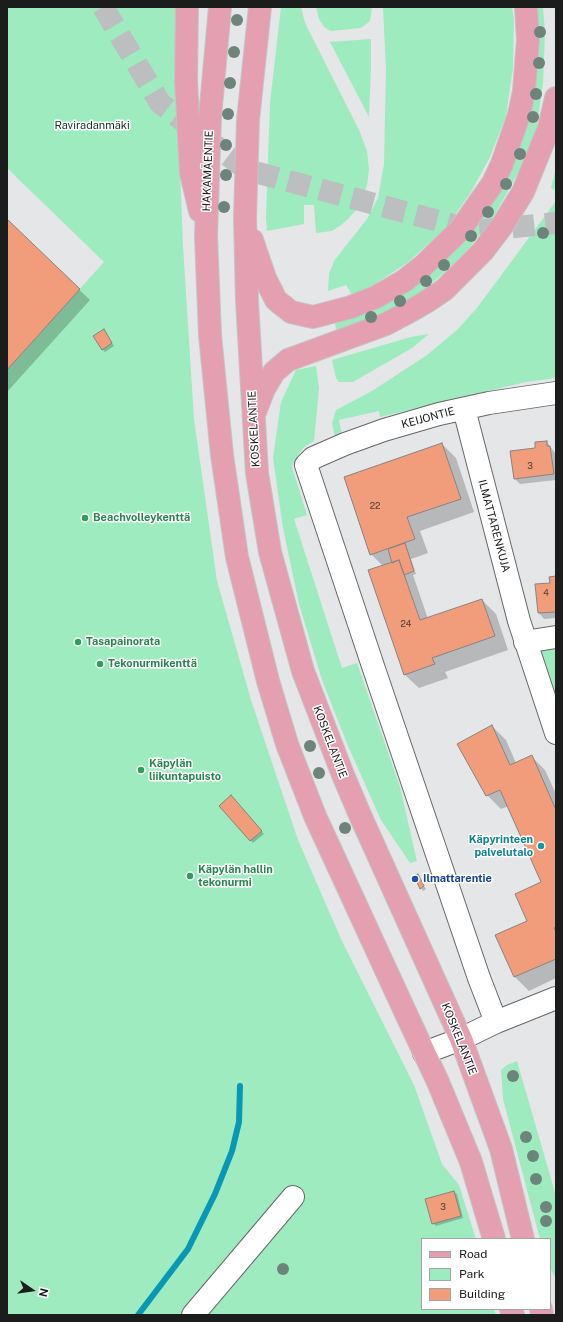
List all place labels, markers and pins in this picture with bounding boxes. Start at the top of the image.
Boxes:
place label: Beachvolleykenttä [93,511,190,525]
marker: Beachvolleykenttä [80,513,90,523]
place label: Tasapainorata [86,635,160,649]
marker: Tasapainorata [73,637,83,647]
place label: Tekonurmikenttä [108,657,197,671]
marker: Tekonurmikenttä [95,659,105,669]
place label: Käpylän liikuntapuisto [149,757,221,783]
marker: Käpylän liikuntapuisto [136,765,146,775]
place label: Käpyrinteen palvelutalo [469,833,533,859]
marker: Käpyrinteen palvelutalo [536,841,546,851]
place label: Käpylän hallin tekonurmi [198,863,273,889]
marker: Käpylän hallin tekonurmi [185,871,195,881]
place label: Ilmattarentie [423,872,492,886]
marker: Ilmattarentie [410,874,420,884]

